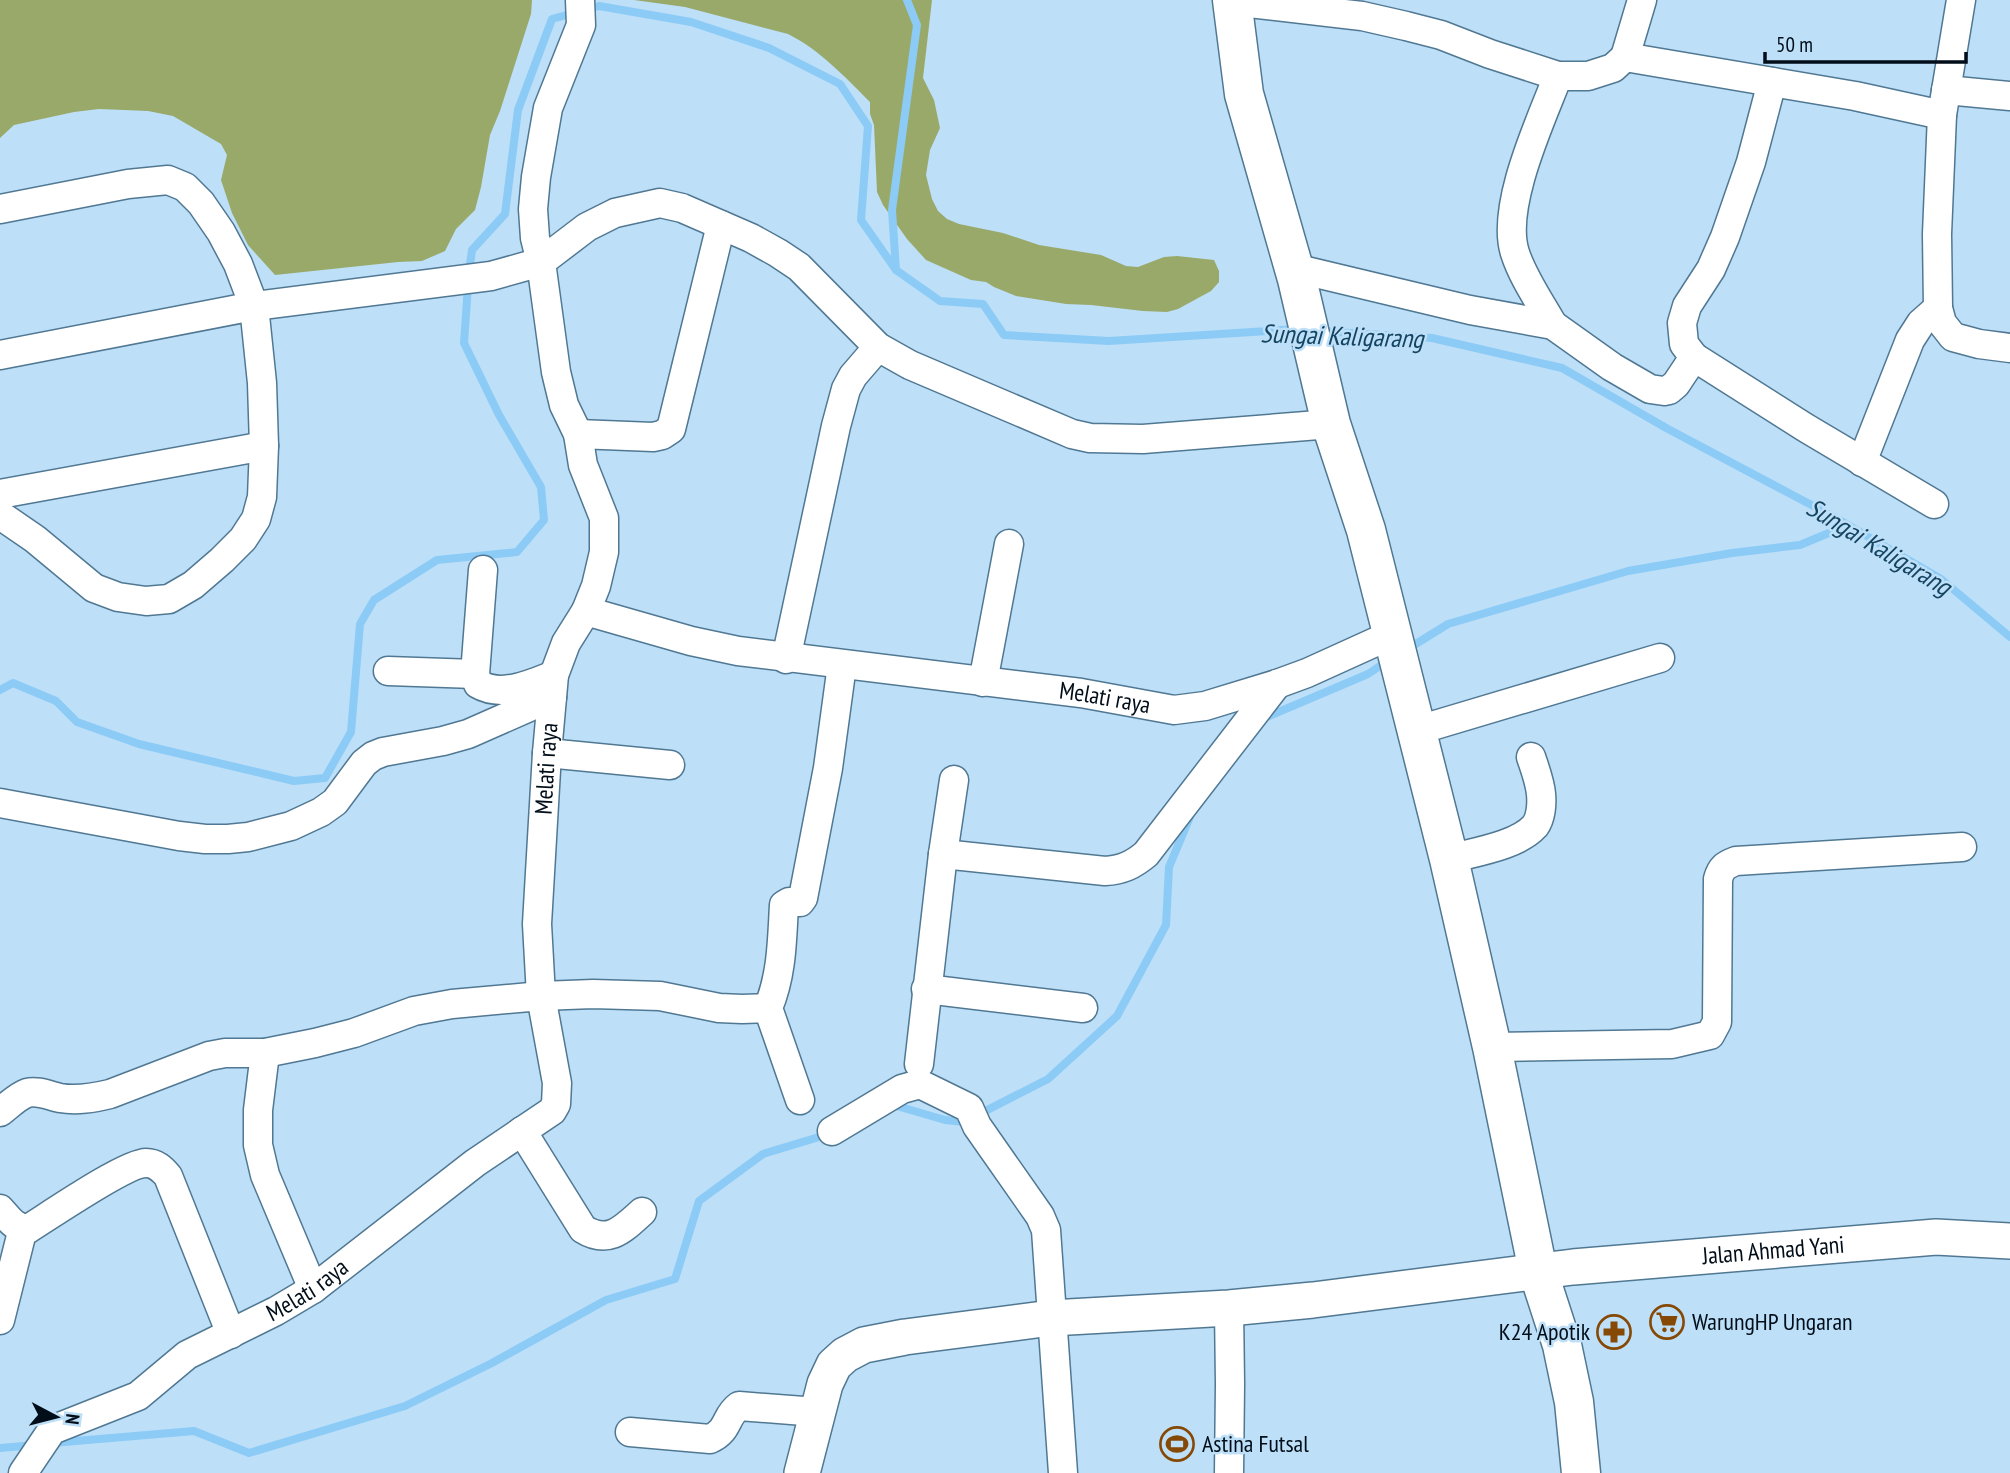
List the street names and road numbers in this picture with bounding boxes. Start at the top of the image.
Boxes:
street label: Melati raya [1058,674,1153,720]
street label: Melati raya [527,721,565,816]
street label: Jalan Ahmad Yani [1700,1229,1846,1271]
street label: Melati raya [261,1251,354,1328]

